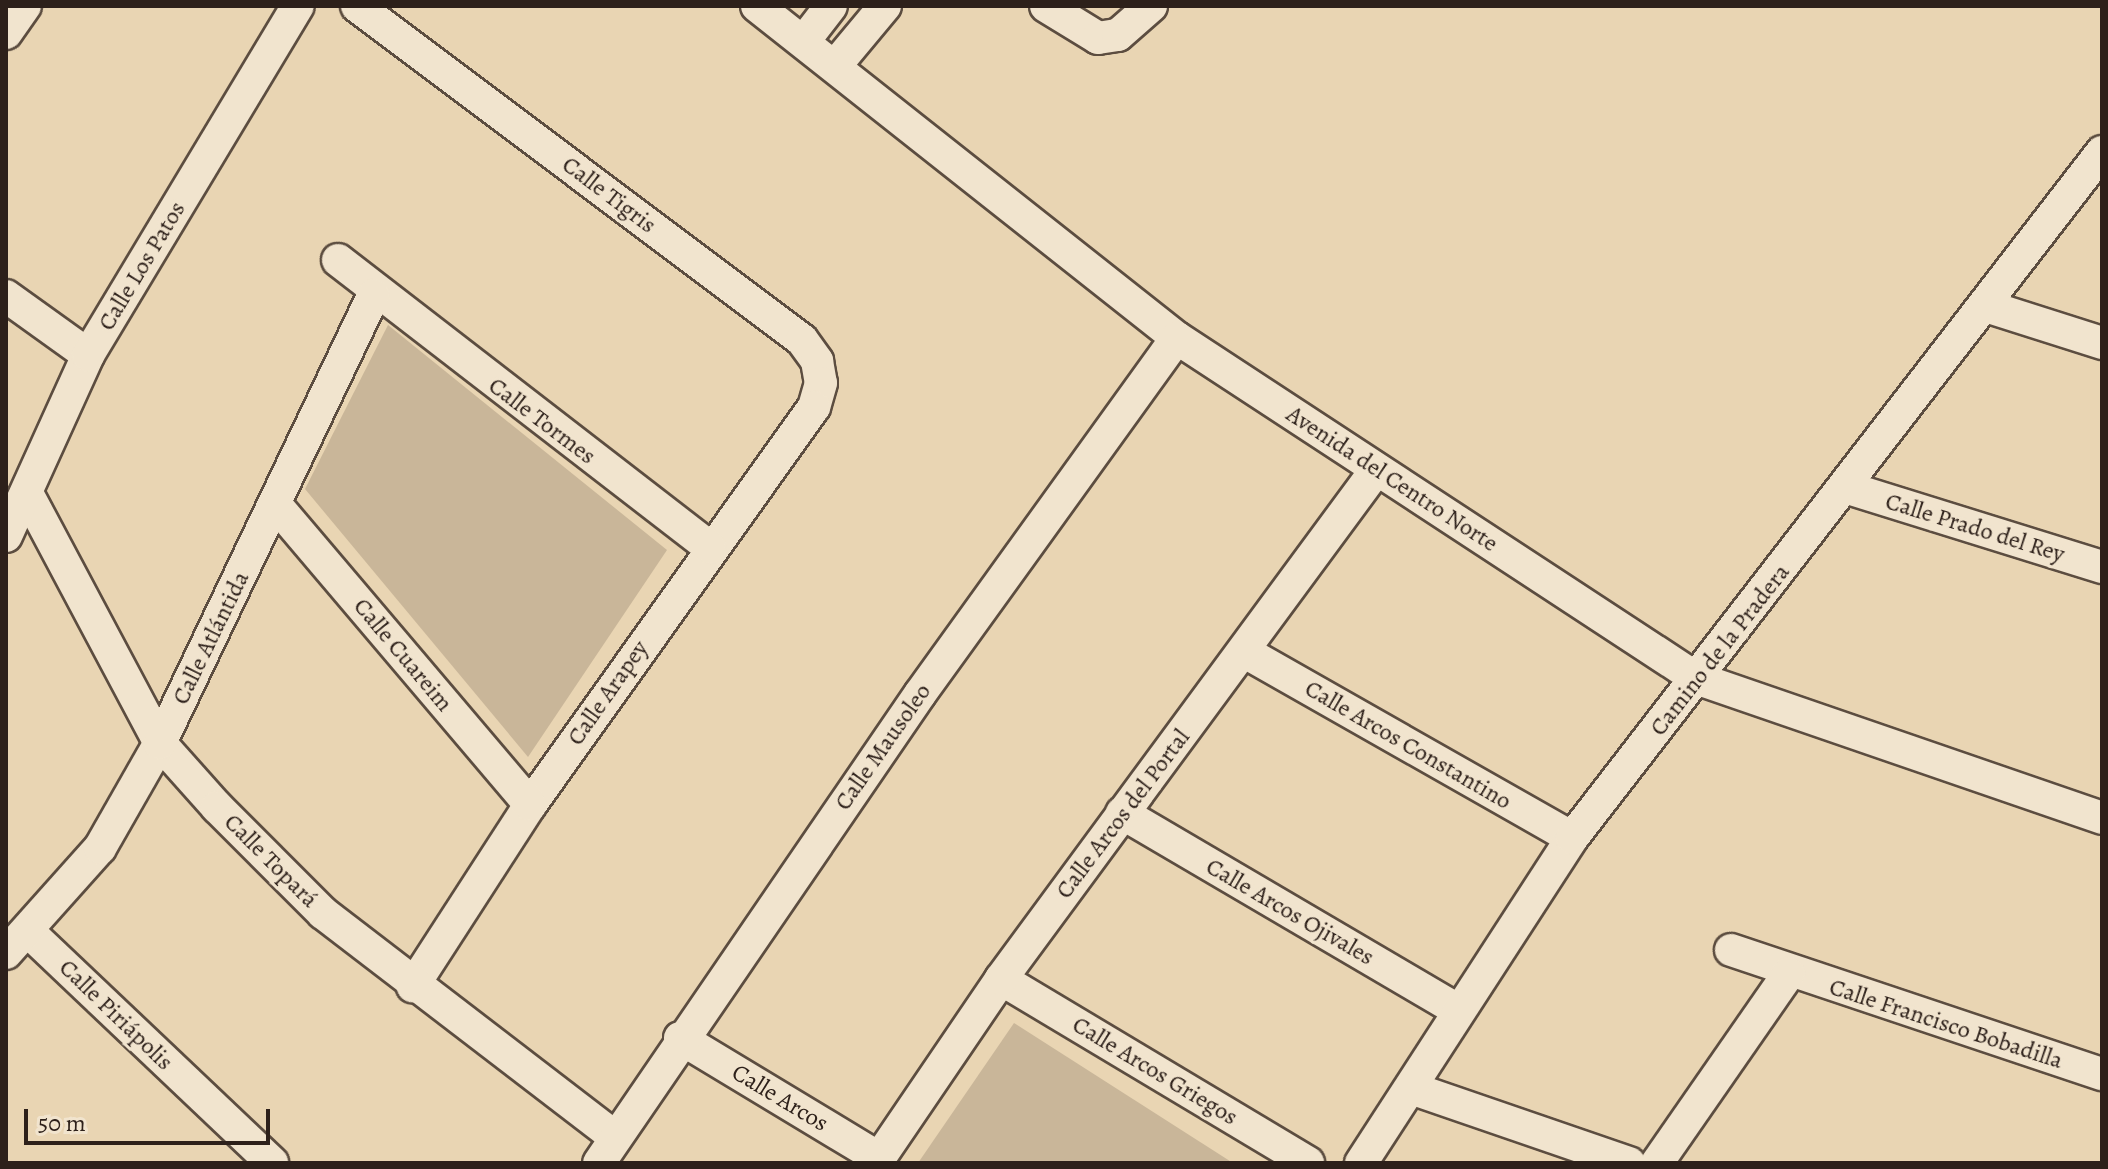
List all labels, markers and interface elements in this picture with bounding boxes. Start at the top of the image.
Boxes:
street label: Calle Tigris [556,150,662,240]
street label: Calle Los Patos [92,196,192,336]
street label: Calle Tormes [483,371,601,471]
street label: Avenida del Centro Norte [1281,400,1503,558]
street label: Calle Prado del Rey [1882,487,2068,569]
street label: Camino de la Pradera [1644,558,1796,742]
street label: Calle Atlántida [166,567,256,709]
street label: Calle Cuareim [347,592,459,718]
street label: Calle Arapey [561,635,655,751]
street label: Calle Arcos Constantino [1300,674,1516,816]
street label: Calle Mausoleo [829,678,937,816]
street label: Calle Arcos del Portal [1050,724,1196,904]
street label: Calle Topará [218,808,324,914]
street label: Calle Arcos Ojivales [1201,852,1379,972]
street label: Calle Piriápolis [53,954,179,1076]
street label: Calle Francisco Bobadilla [1826,973,2066,1075]
street label: Calle Arcos Griegos [1067,1010,1243,1132]
street label: Calle Arcos [727,1058,833,1138]
scale bar [28,1093,274,1143]
text: 50 m [38,1107,86,1139]

